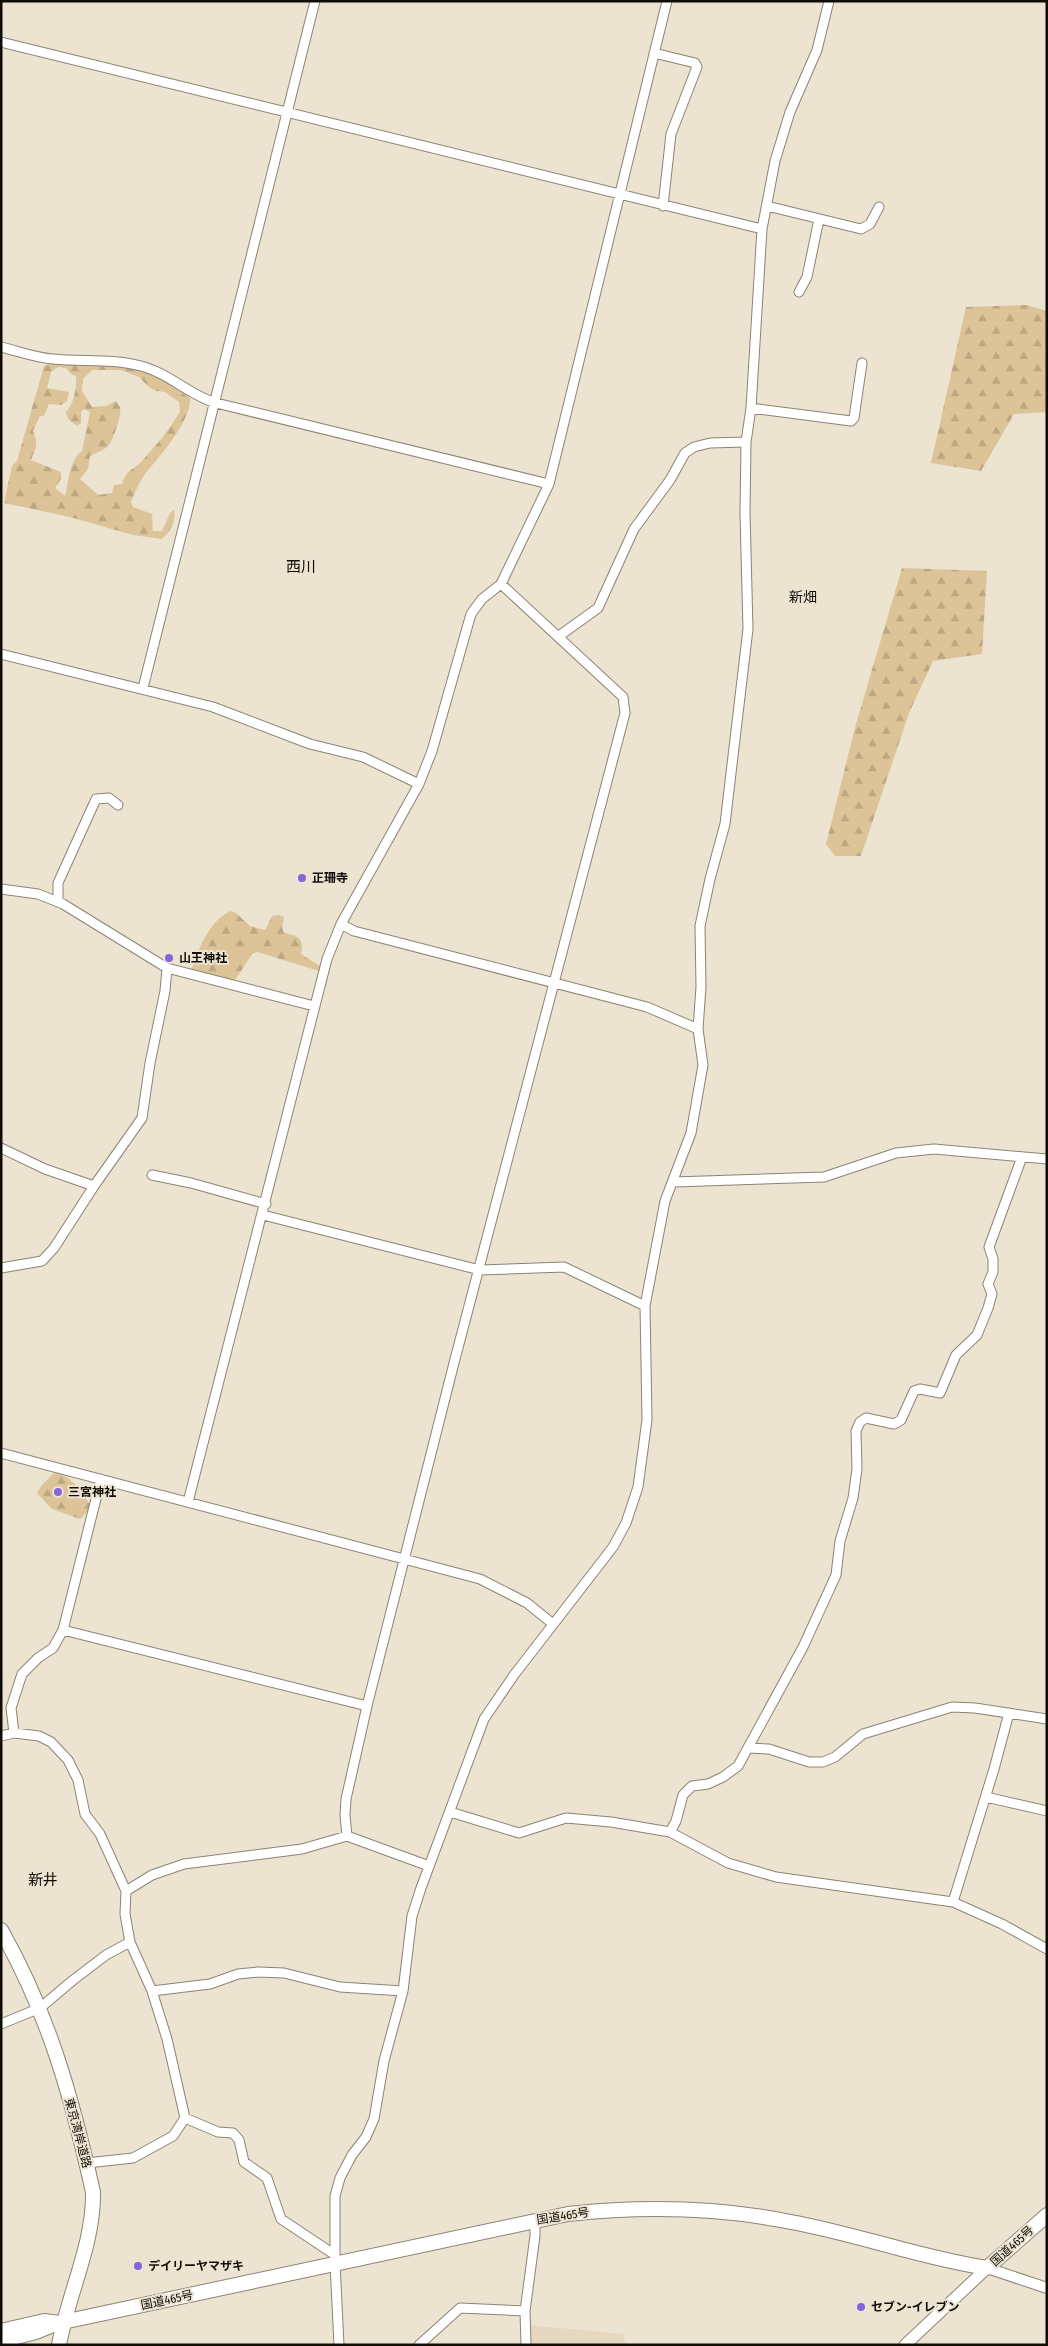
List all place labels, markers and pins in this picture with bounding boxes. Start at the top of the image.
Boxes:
place label: 正珊寺 [312,871,348,885]
marker: 正珊寺 [296,872,308,884]
place label: 山王神社 [179,951,227,965]
marker: 山王神社 [163,952,175,964]
place label: 三宮神社 [68,1485,116,1499]
marker: 三宮神社 [52,1486,64,1498]
place label: デイリーヤマザキ [148,2259,244,2273]
marker: デイリーヤマザキ [132,2260,144,2272]
place label: セブン-イレブン [871,2300,960,2314]
marker: セブン-イレブン [855,2301,867,2313]

